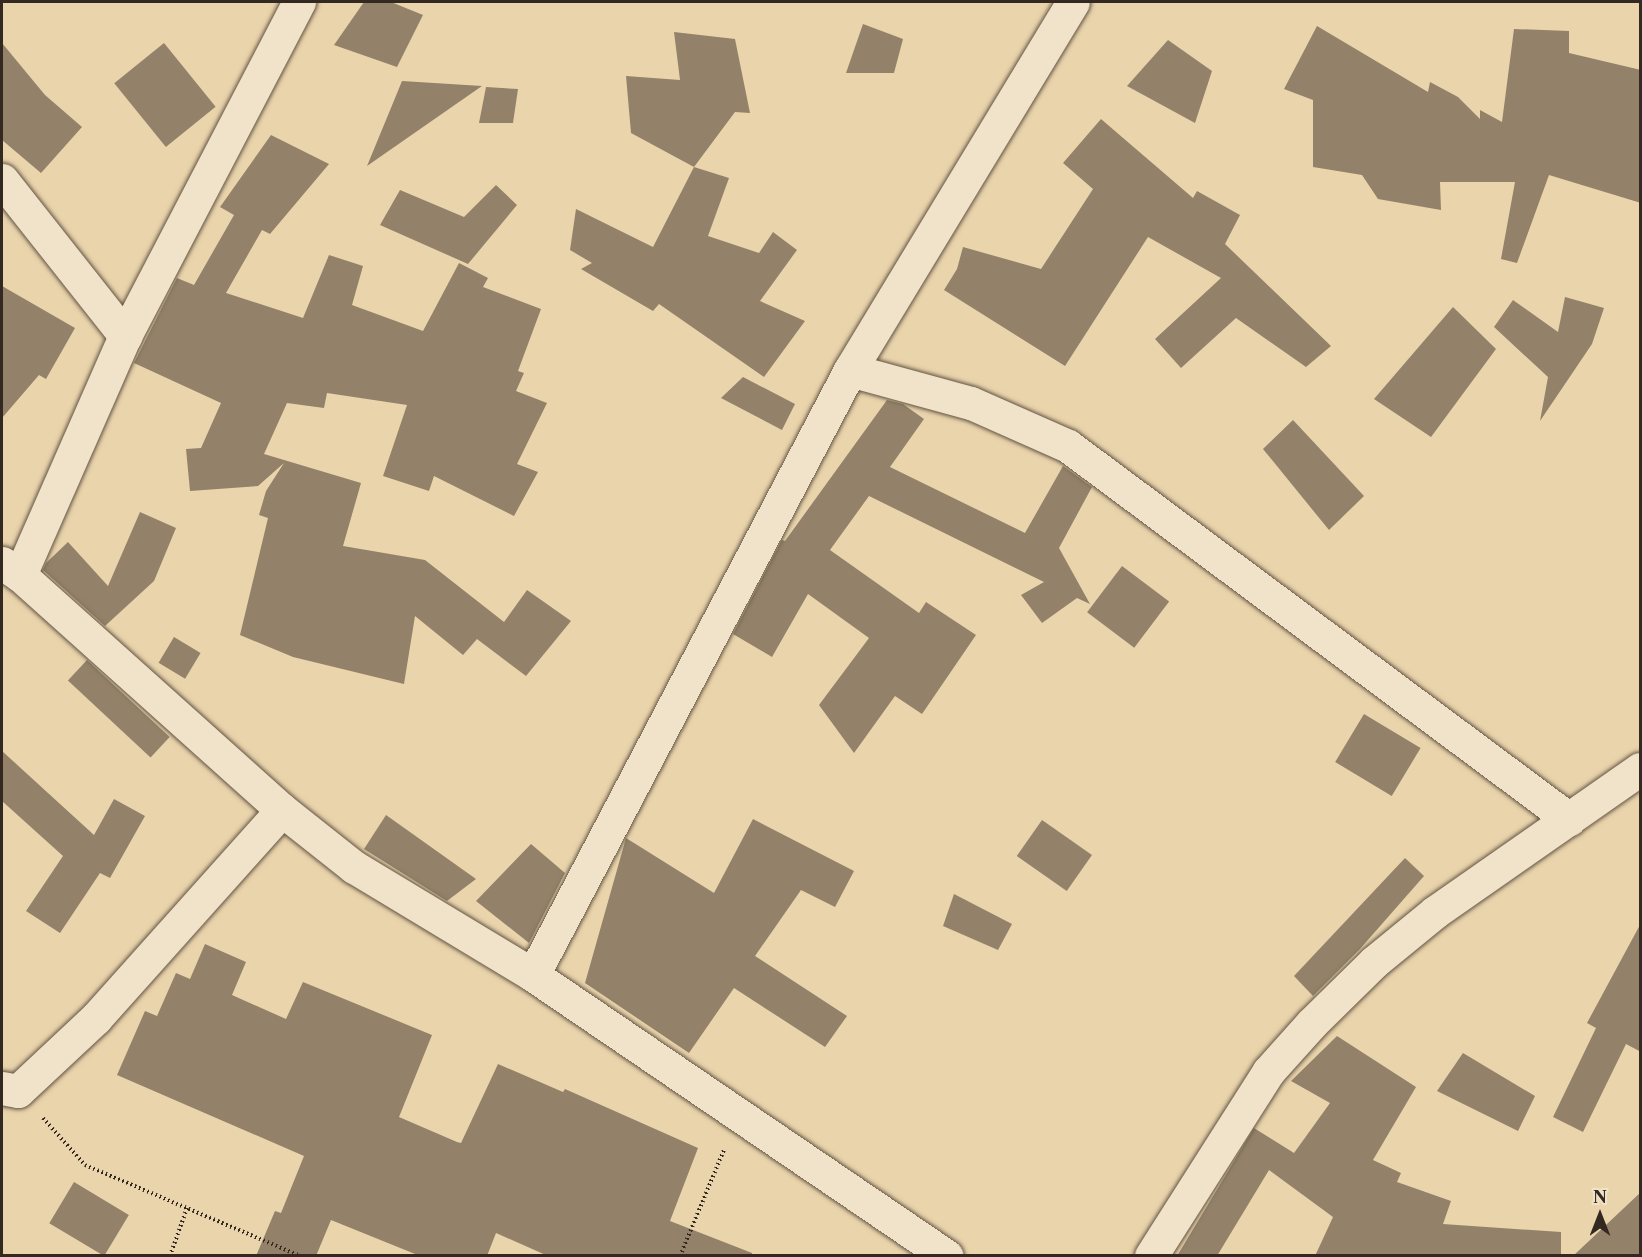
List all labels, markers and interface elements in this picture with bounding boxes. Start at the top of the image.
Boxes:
north arrow [1570,1185,1630,1245]
text: N [1593,1187,1607,1207]

